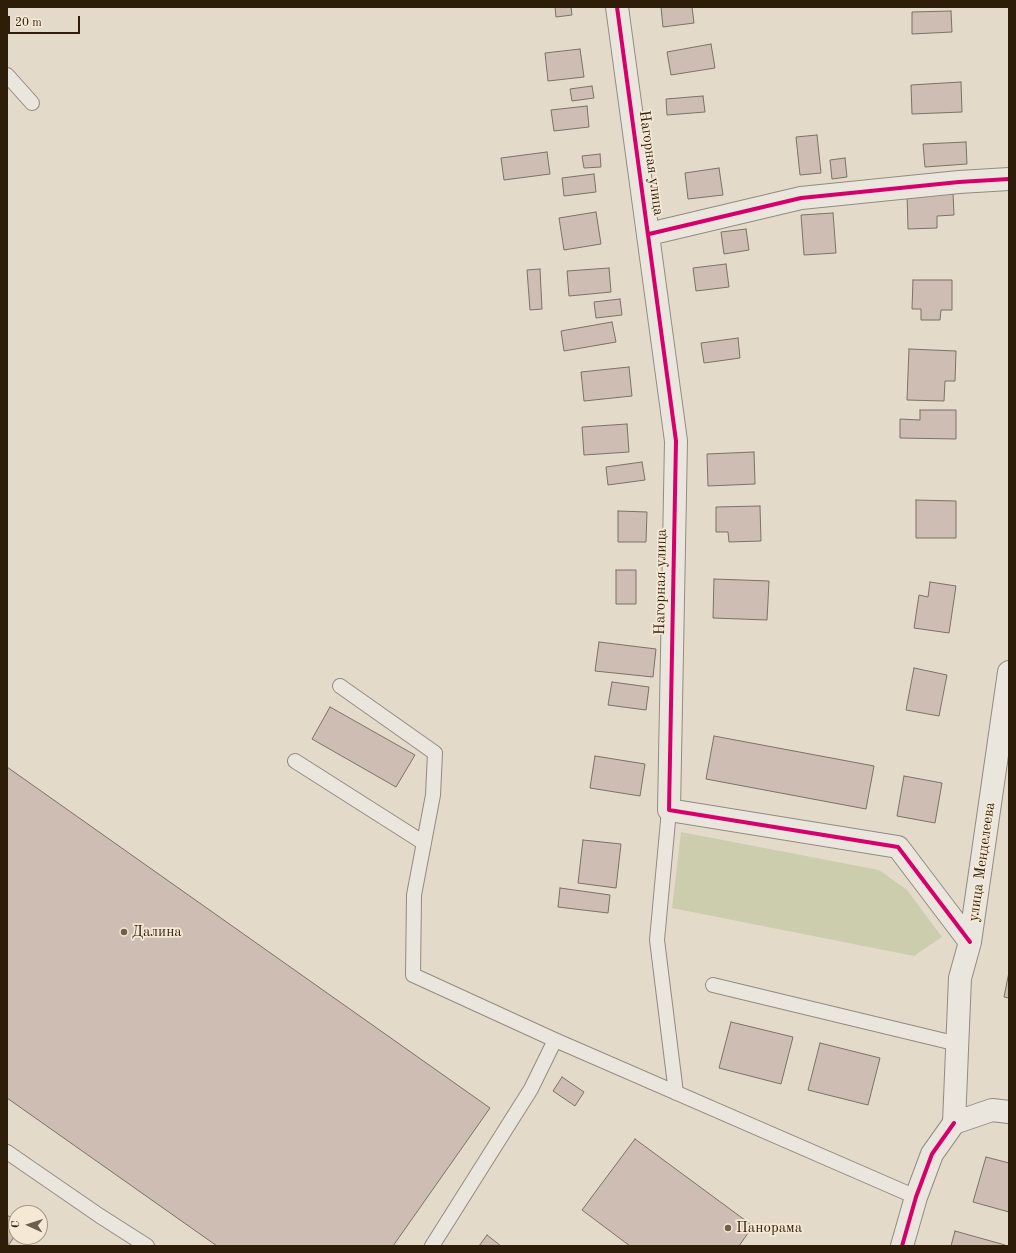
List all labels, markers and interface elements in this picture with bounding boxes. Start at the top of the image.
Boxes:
scale bar [10,8,82,34]
text: 20 m [15,17,42,29]
street label: Нагорная улица [635,109,667,217]
street label: Нагорная улица [651,529,671,635]
street label: улица Менделеева [965,801,999,923]
place label: Далина [132,923,182,941]
marker: Далина [119,927,129,937]
north arrow [8,1205,48,1245]
place label: Панорама [736,1219,802,1237]
text: С [11,1220,22,1228]
marker: Панорама [723,1223,733,1233]

